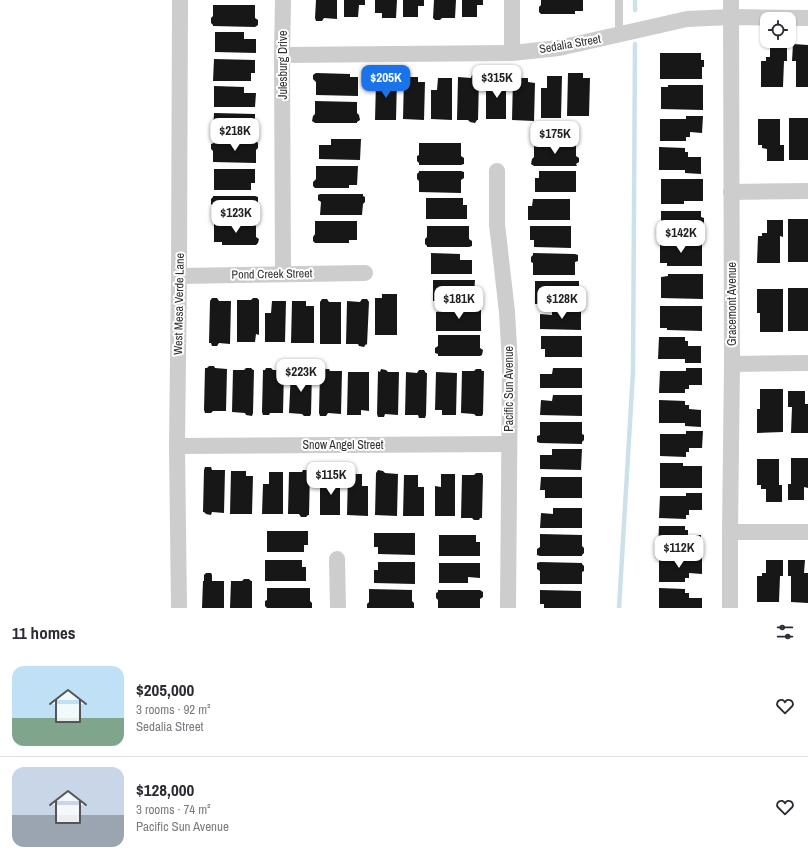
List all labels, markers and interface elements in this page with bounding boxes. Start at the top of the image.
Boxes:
map controls [760,12,796,48]
button: locate [760,12,796,48]
street label: Julesburg Drive [275,31,291,99]
street label: Sedalia Street [538,31,602,57]
pin: $205K [358,65,414,99]
pin: $315K [469,65,525,99]
text: $205K [370,69,402,86]
text: $315K [481,69,513,86]
pin: $218K [207,118,263,152]
pin: $175K [527,121,583,155]
text: $218K [219,122,251,139]
text: $175K [539,125,571,142]
pin: $123K [208,200,264,234]
text: $123K [220,204,252,221]
pin: $142K [653,220,709,254]
text: $142K [665,224,697,241]
street label: West Mesa Verde Lane [170,253,188,355]
street label: Gracemont Avenue [724,262,740,346]
street label: Pond Creek Street [231,265,313,283]
pin: $181K [431,286,487,320]
pin: $128K [534,286,590,320]
text: $181K [443,290,475,307]
text: $128K [546,290,578,307]
street label: Pacific Sun Avenue [501,346,517,432]
pin: $223K [273,359,329,393]
text: $223K [285,363,317,380]
street label: Snow Angel Street [303,437,384,453]
pin: $115K [303,462,359,496]
text: $115K [316,466,346,483]
pin: $112K [651,535,707,569]
text: $112K [664,539,694,556]
text: 11 homes [12,621,76,644]
icon: filters [774,621,796,643]
text: $205,000 [136,678,194,701]
icon: home [44,682,92,730]
icon: heart [774,695,796,717]
text: 3 rooms · 92 m² [136,701,211,718]
text: Sedalia Street [136,718,204,735]
text: $128,000 [136,778,194,801]
icon: home [44,783,92,831]
icon: heart [774,796,796,818]
text: 3 rooms · 74 m² [136,801,211,818]
text: Pacific Sun Avenue [136,818,229,835]

